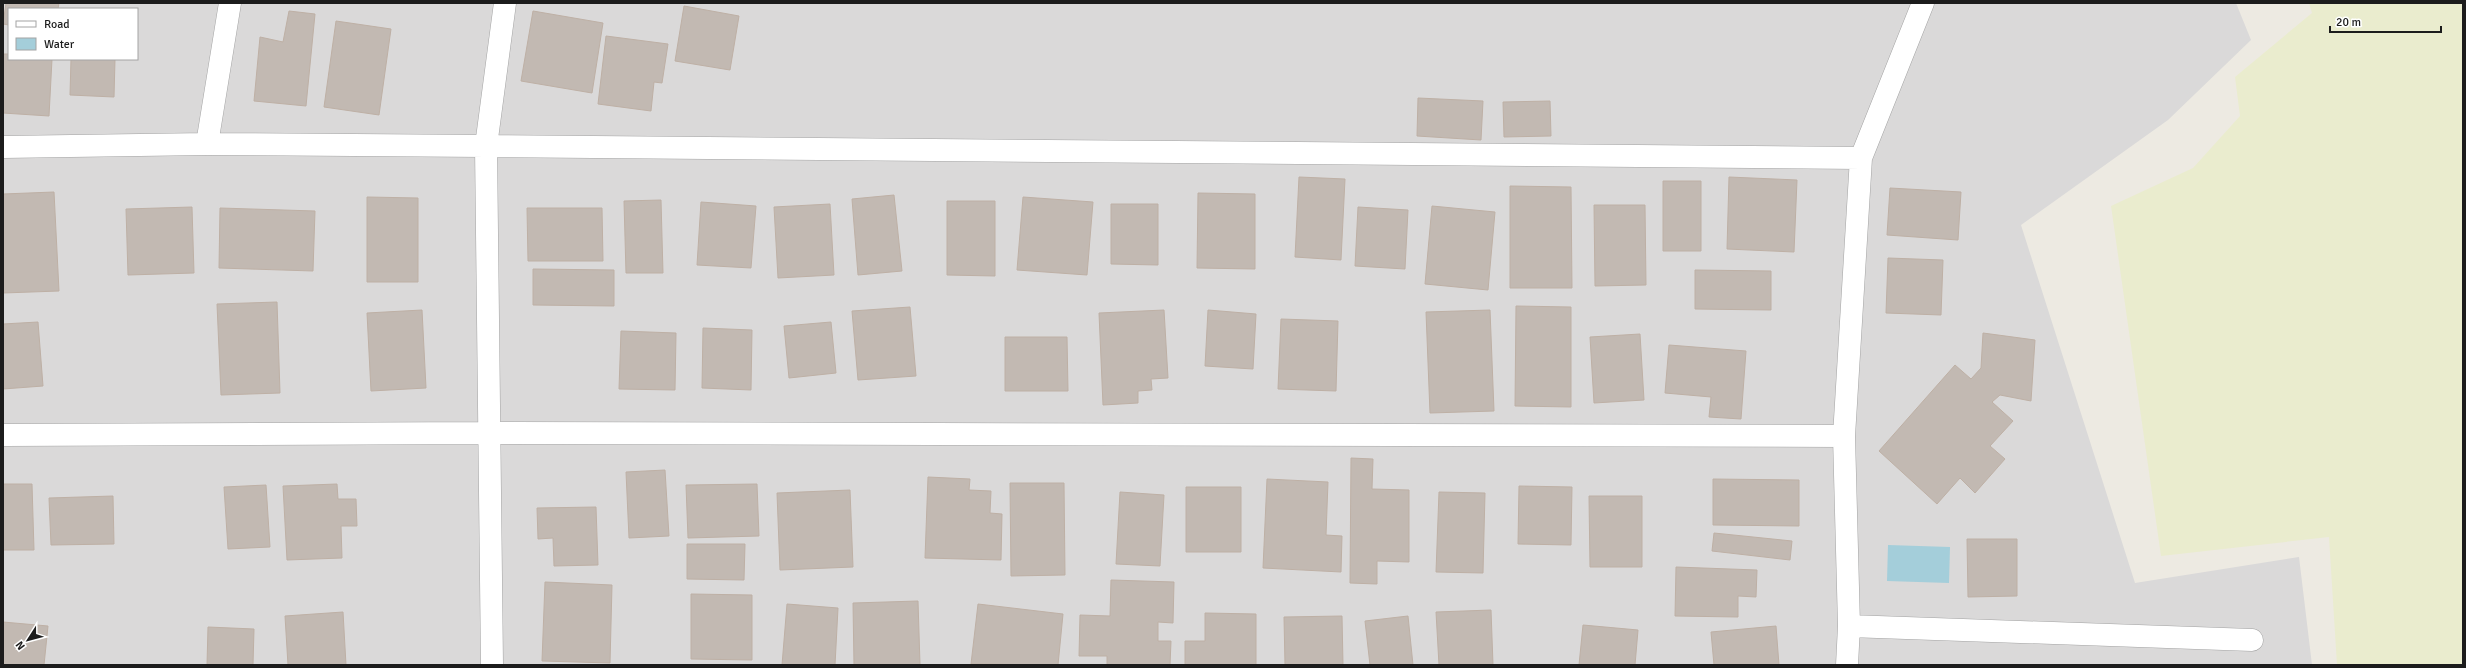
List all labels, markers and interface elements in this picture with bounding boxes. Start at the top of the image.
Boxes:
legend [8,8,138,60]
scale bar [2330,8,2441,34]
text: 20 m [2336,15,2361,30]
text: Road [44,17,70,32]
text: Water [44,37,75,52]
north arrow [8,620,48,660]
text: N [13,639,28,653]

